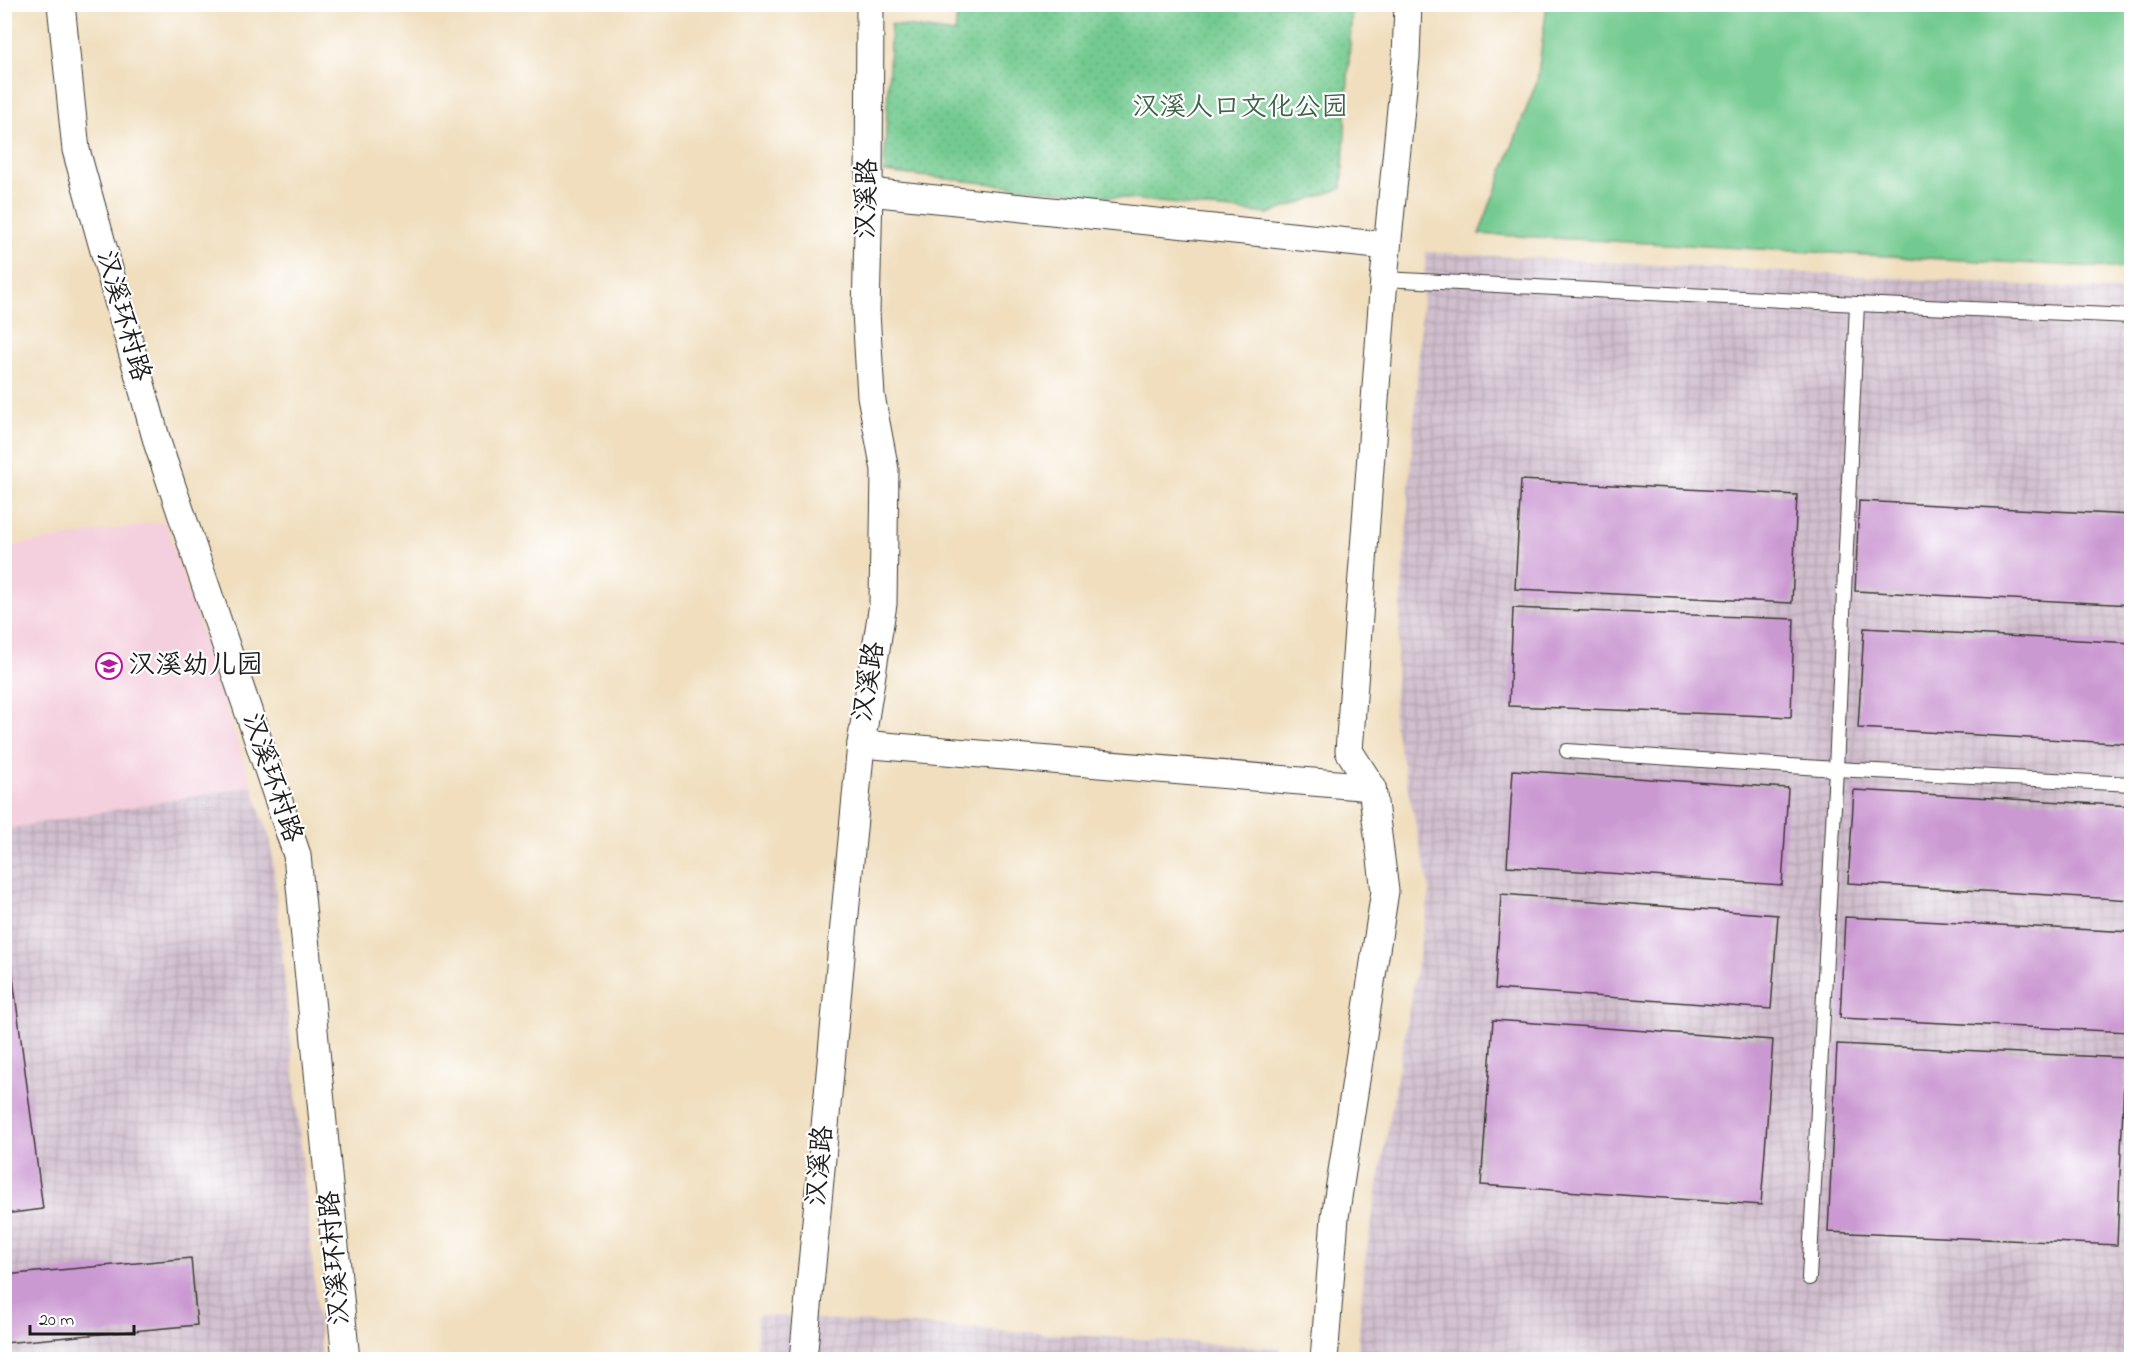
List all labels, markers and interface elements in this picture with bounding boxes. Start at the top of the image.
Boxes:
park label: 汉溪人口文化公园 [1132,89,1348,128]
street label: 汉溪路 [848,158,888,240]
street label: 汉溪环村路 [85,246,159,386]
street label: 汉溪路 [844,639,896,725]
place label: 汉溪幼儿园 [128,647,263,686]
school or university icon: 汉溪幼儿园 [94,651,124,681]
street label: 汉溪环村路 [231,708,311,848]
street label: 汉溪路 [798,1124,844,1208]
street label: 汉溪环村路 [311,1189,361,1327]
scale bar [30,1298,134,1336]
text: 20 m [39,1308,74,1334]

